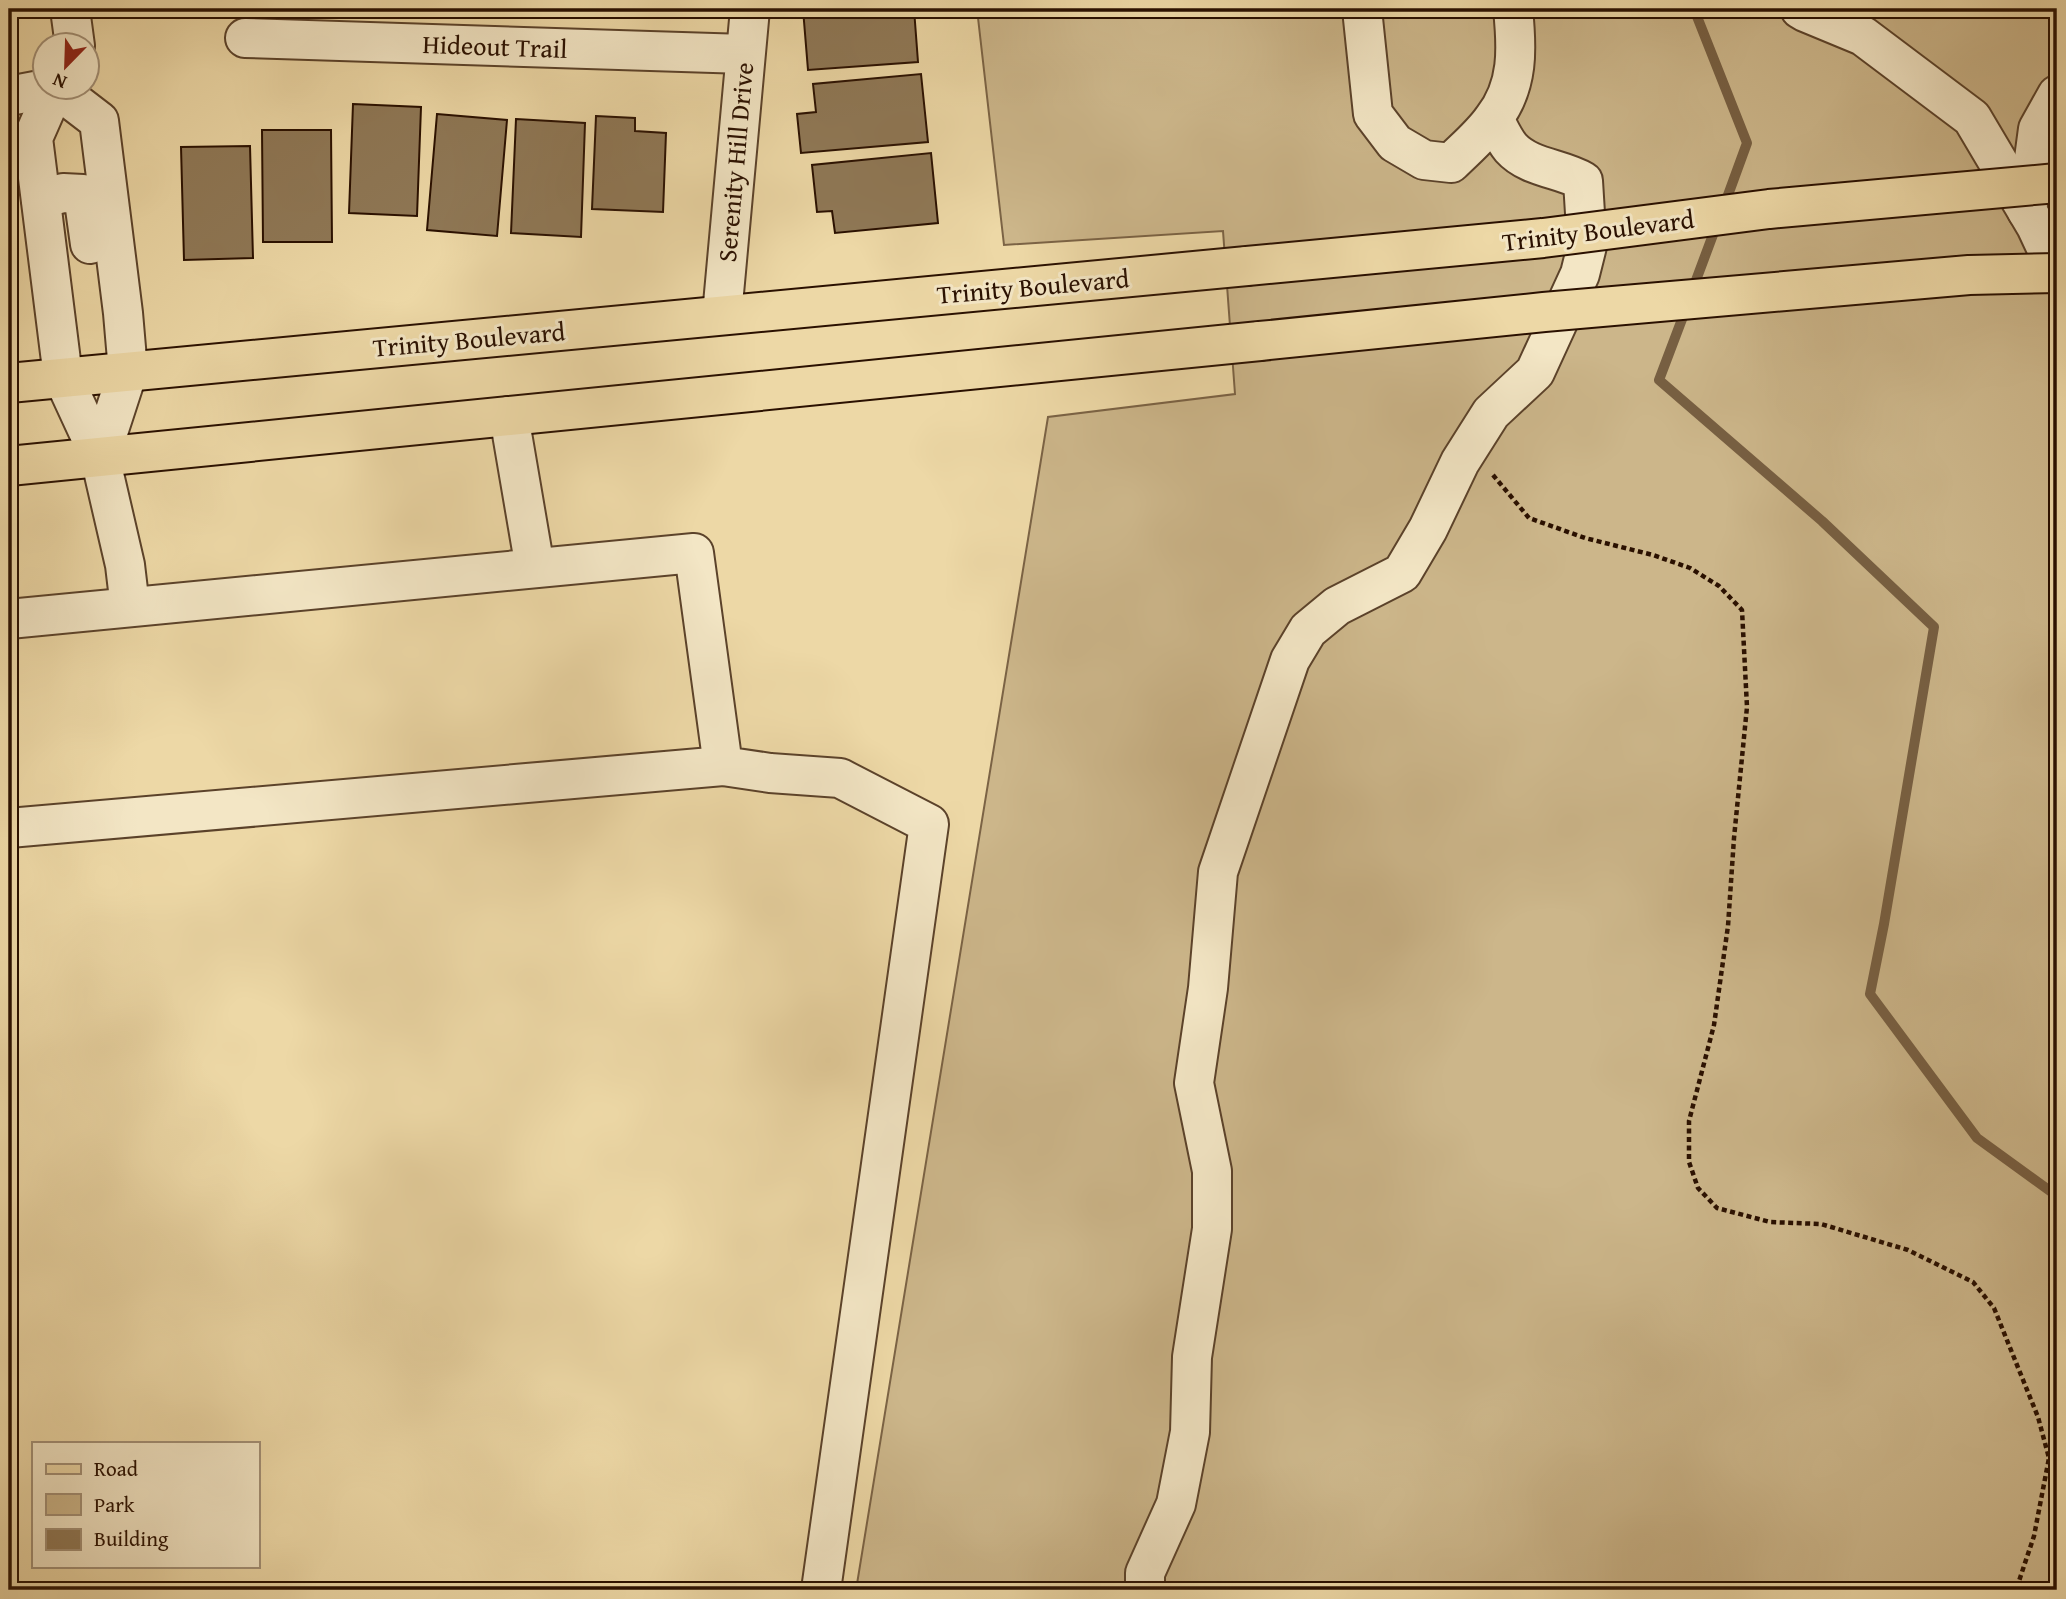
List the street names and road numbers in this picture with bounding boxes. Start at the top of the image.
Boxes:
street label: Hideout Trail [422,24,568,68]
street label: Serenity Hill Drive [707,60,763,264]
street label: Trinity Boulevard [1500,199,1696,261]
street label: Trinity Boulevard [935,258,1131,314]
street label: Trinity Boulevard [371,311,567,367]

